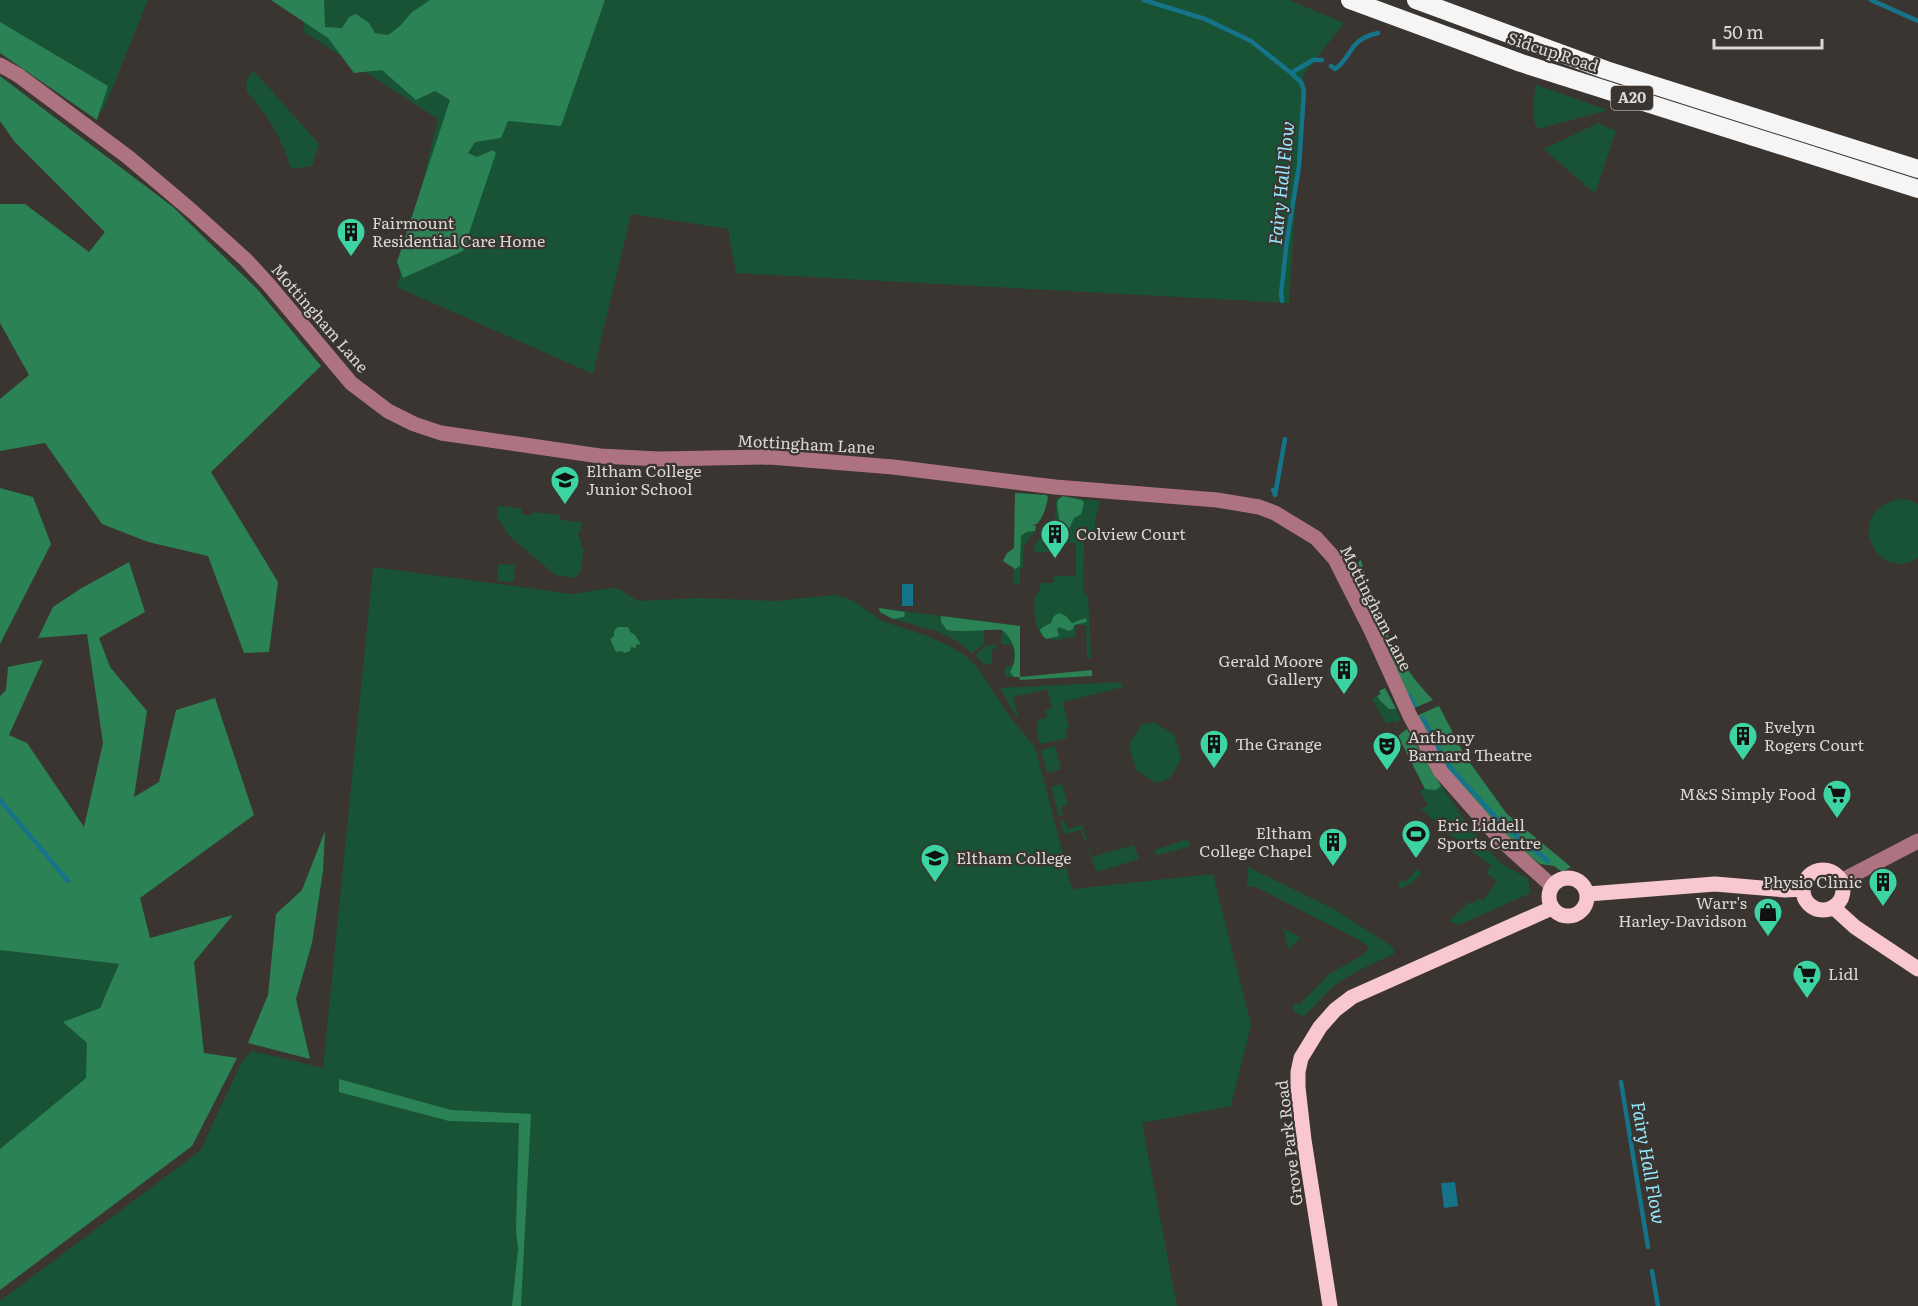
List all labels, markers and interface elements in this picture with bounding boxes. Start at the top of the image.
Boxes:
scale bar [1714,12,1822,50]
text: 50 m [1723,18,1764,45]
street label: Sidcup Road [1505,25,1602,77]
road number: A20 [1611,86,1653,110]
water label: Fairy Hall Flow [1261,119,1300,246]
place label: Fairmount Residential Care Home [372,210,545,252]
building icon: Fairmount Residential Care Home [335,216,367,258]
street label: Mottingham Lane [267,258,375,377]
street label: Mottingham Lane [737,427,875,459]
place label: Eltham College Junior School [586,458,702,500]
school or university icon: Eltham College Junior School [549,464,581,506]
building icon: Colview Court [1039,518,1071,560]
place label: Colview Court [1076,521,1186,545]
street label: Mottingham Lane [1335,541,1419,674]
place label: Gerald Moore Gallery [1218,648,1324,690]
building icon: Gerald Moore Gallery [1328,654,1360,696]
place label: Evelyn Rogers Court [1764,714,1864,756]
building icon: Evelyn Rogers Court [1727,720,1759,762]
place label: Anthony Barnard Theatre [1408,724,1532,766]
building icon: The Grange [1198,728,1230,770]
theatre icon: Anthony Barnard Theatre [1371,730,1403,772]
place label: The Grange [1235,731,1322,755]
supermarket icon: M&S Simply Food [1821,778,1853,820]
place label: M&S Simply Food [1679,781,1816,805]
place label: Eric Liddell Sports Centre [1437,812,1541,854]
sports icon: Eric Liddell Sports Centre [1400,818,1432,860]
place label: Eltham College Chapel [1199,820,1312,862]
building icon: Eltham College Chapel [1317,826,1349,868]
school or university icon: Eltham College [919,842,951,884]
place label: Eltham College [956,845,1072,869]
building icon: Physio Clinic [1867,866,1899,908]
place label: Physio Clinic [1763,869,1862,893]
place label: Warr's Harley-Davidson [1618,890,1747,932]
shop icon: Warr's Harley-Davidson [1752,896,1784,938]
supermarket icon: Lidl [1791,958,1823,1000]
place label: Lidl [1828,961,1859,985]
street label: Grove Park Road [1268,1079,1308,1207]
water label: Fairy Hall Flow [1625,1099,1674,1226]

